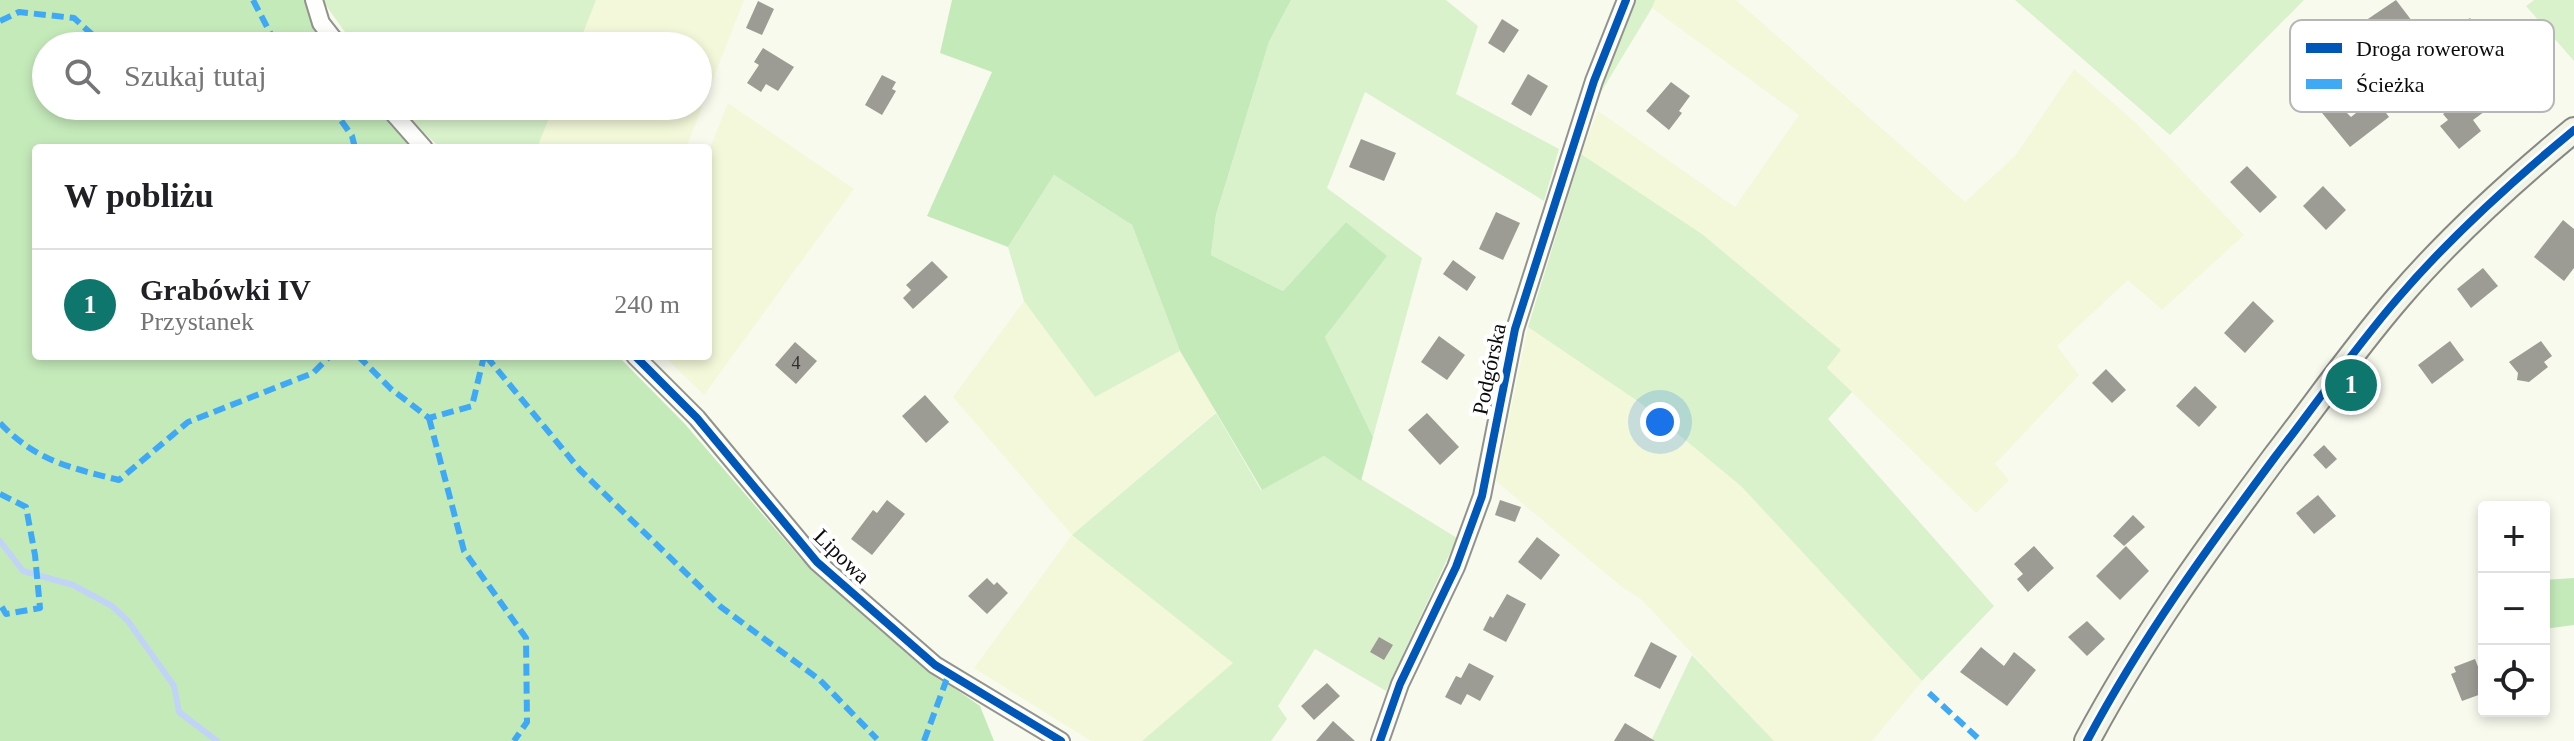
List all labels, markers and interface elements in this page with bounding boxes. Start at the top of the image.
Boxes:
legend [2290,20,2554,112]
search box [32,32,712,120]
text: Droga rowerowa [2356,36,2505,61]
icon: search [60,54,104,98]
text: Szukaj tutaj [124,59,266,92]
text: Ścieżka [2356,72,2425,97]
text: W pobliżu [64,177,214,214]
text: Grabówki IV [140,273,311,306]
text: 1 [84,290,97,319]
text: 240 m [614,290,680,319]
text: Przystanek [140,307,254,336]
street label: Podgórska [1467,321,1511,417]
house number: 4 [792,353,801,373]
pin: 1 [2325,355,2377,415]
your location [1640,402,1680,442]
map controls [2478,501,2550,717]
button: + [2478,501,2550,573]
street label: Lipowa [809,524,875,588]
button: − [2478,573,2550,645]
button: locate [2478,645,2550,717]

